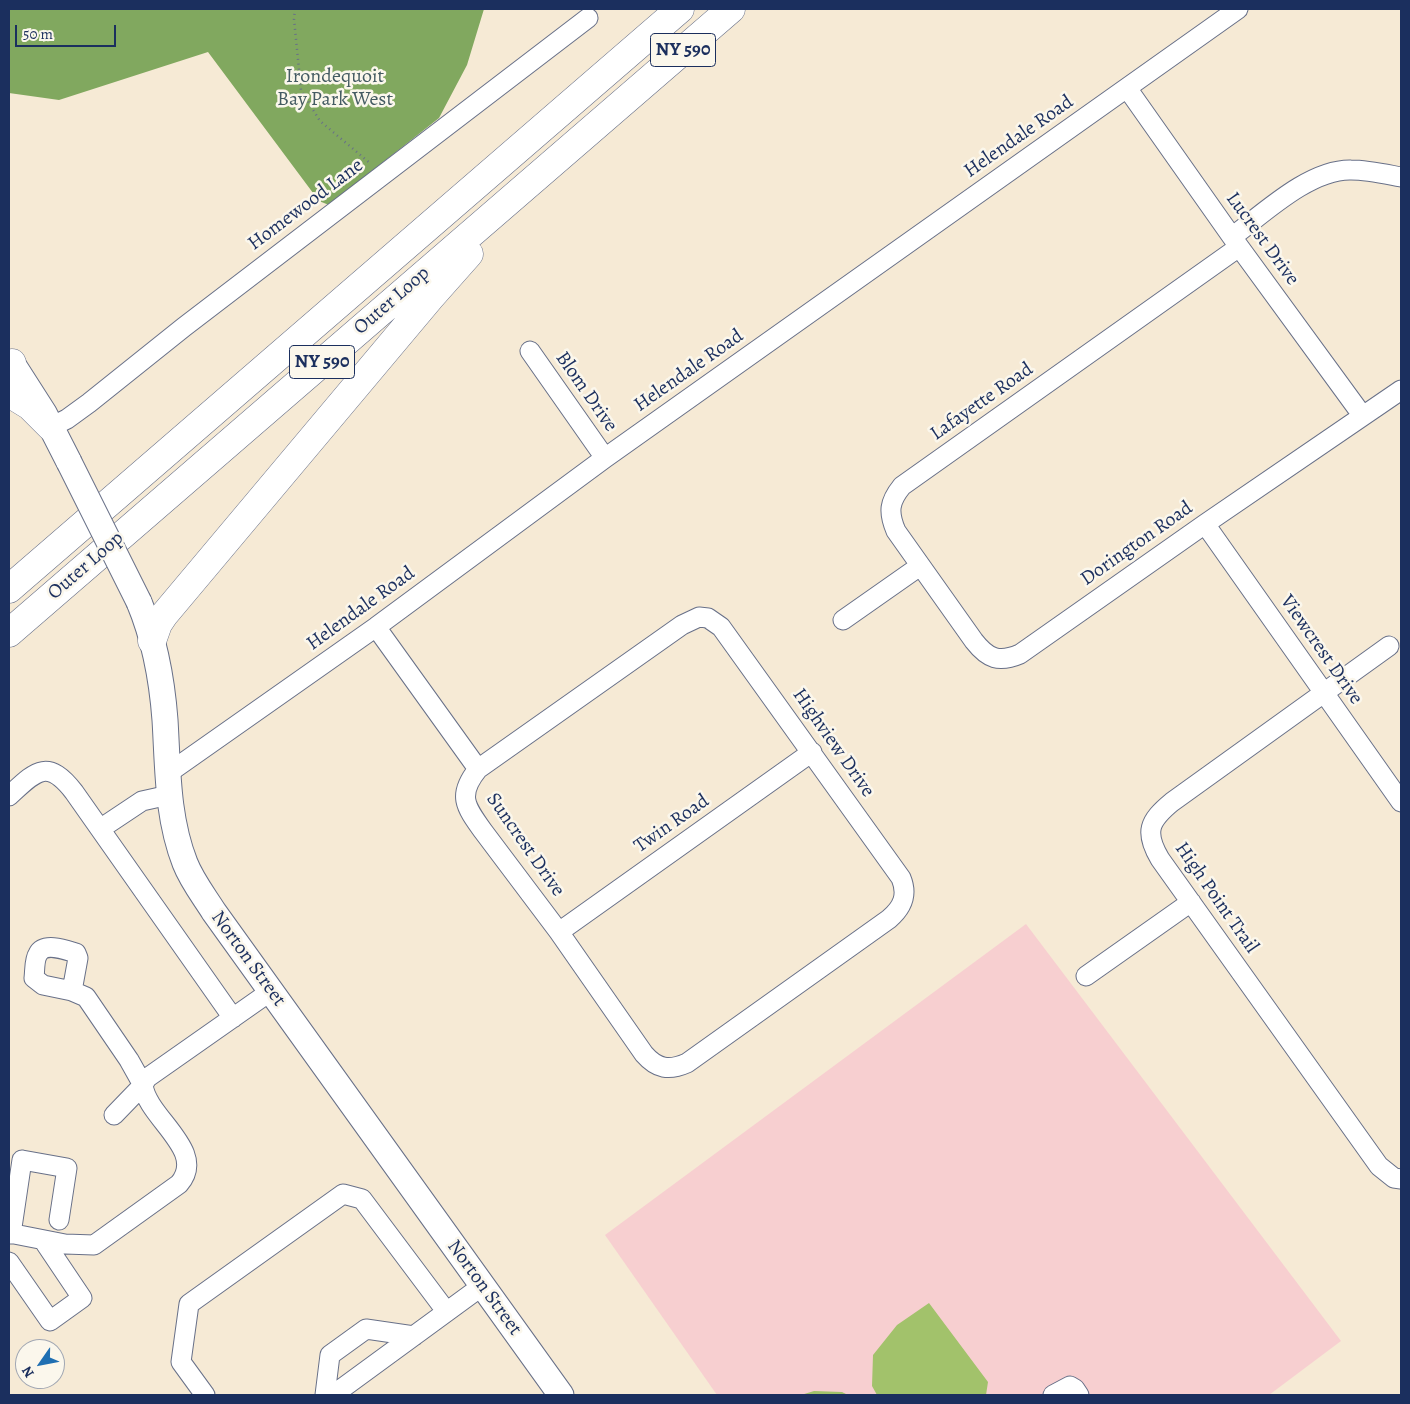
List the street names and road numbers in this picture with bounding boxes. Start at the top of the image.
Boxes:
road number: NY 590 [650,34,716,66]
street label: Helendale Road [960,90,1078,184]
street label: Homewood Lane [244,154,368,256]
street label: Lucrest Drive [1220,188,1304,290]
street label: Outer Loop [349,262,435,340]
street label: Helendale Road [630,324,748,418]
road number: NY 590 [290,346,354,378]
street label: Blom Drive [550,347,622,437]
street label: Lafayette Road [926,358,1038,446]
street label: Dorington Road [1076,496,1198,592]
street label: Outer Loop [43,527,129,605]
street label: Helendale Road [302,562,420,656]
street label: Viewcrest Drive [1274,591,1368,709]
street label: Highview Drive [787,684,879,802]
street label: Suncrest Drive [481,789,569,901]
street label: Twin Road [630,789,714,859]
street label: High Point Trail [1169,838,1263,958]
street label: Norton Street [205,907,291,1011]
street label: Norton Street [441,1236,527,1340]

